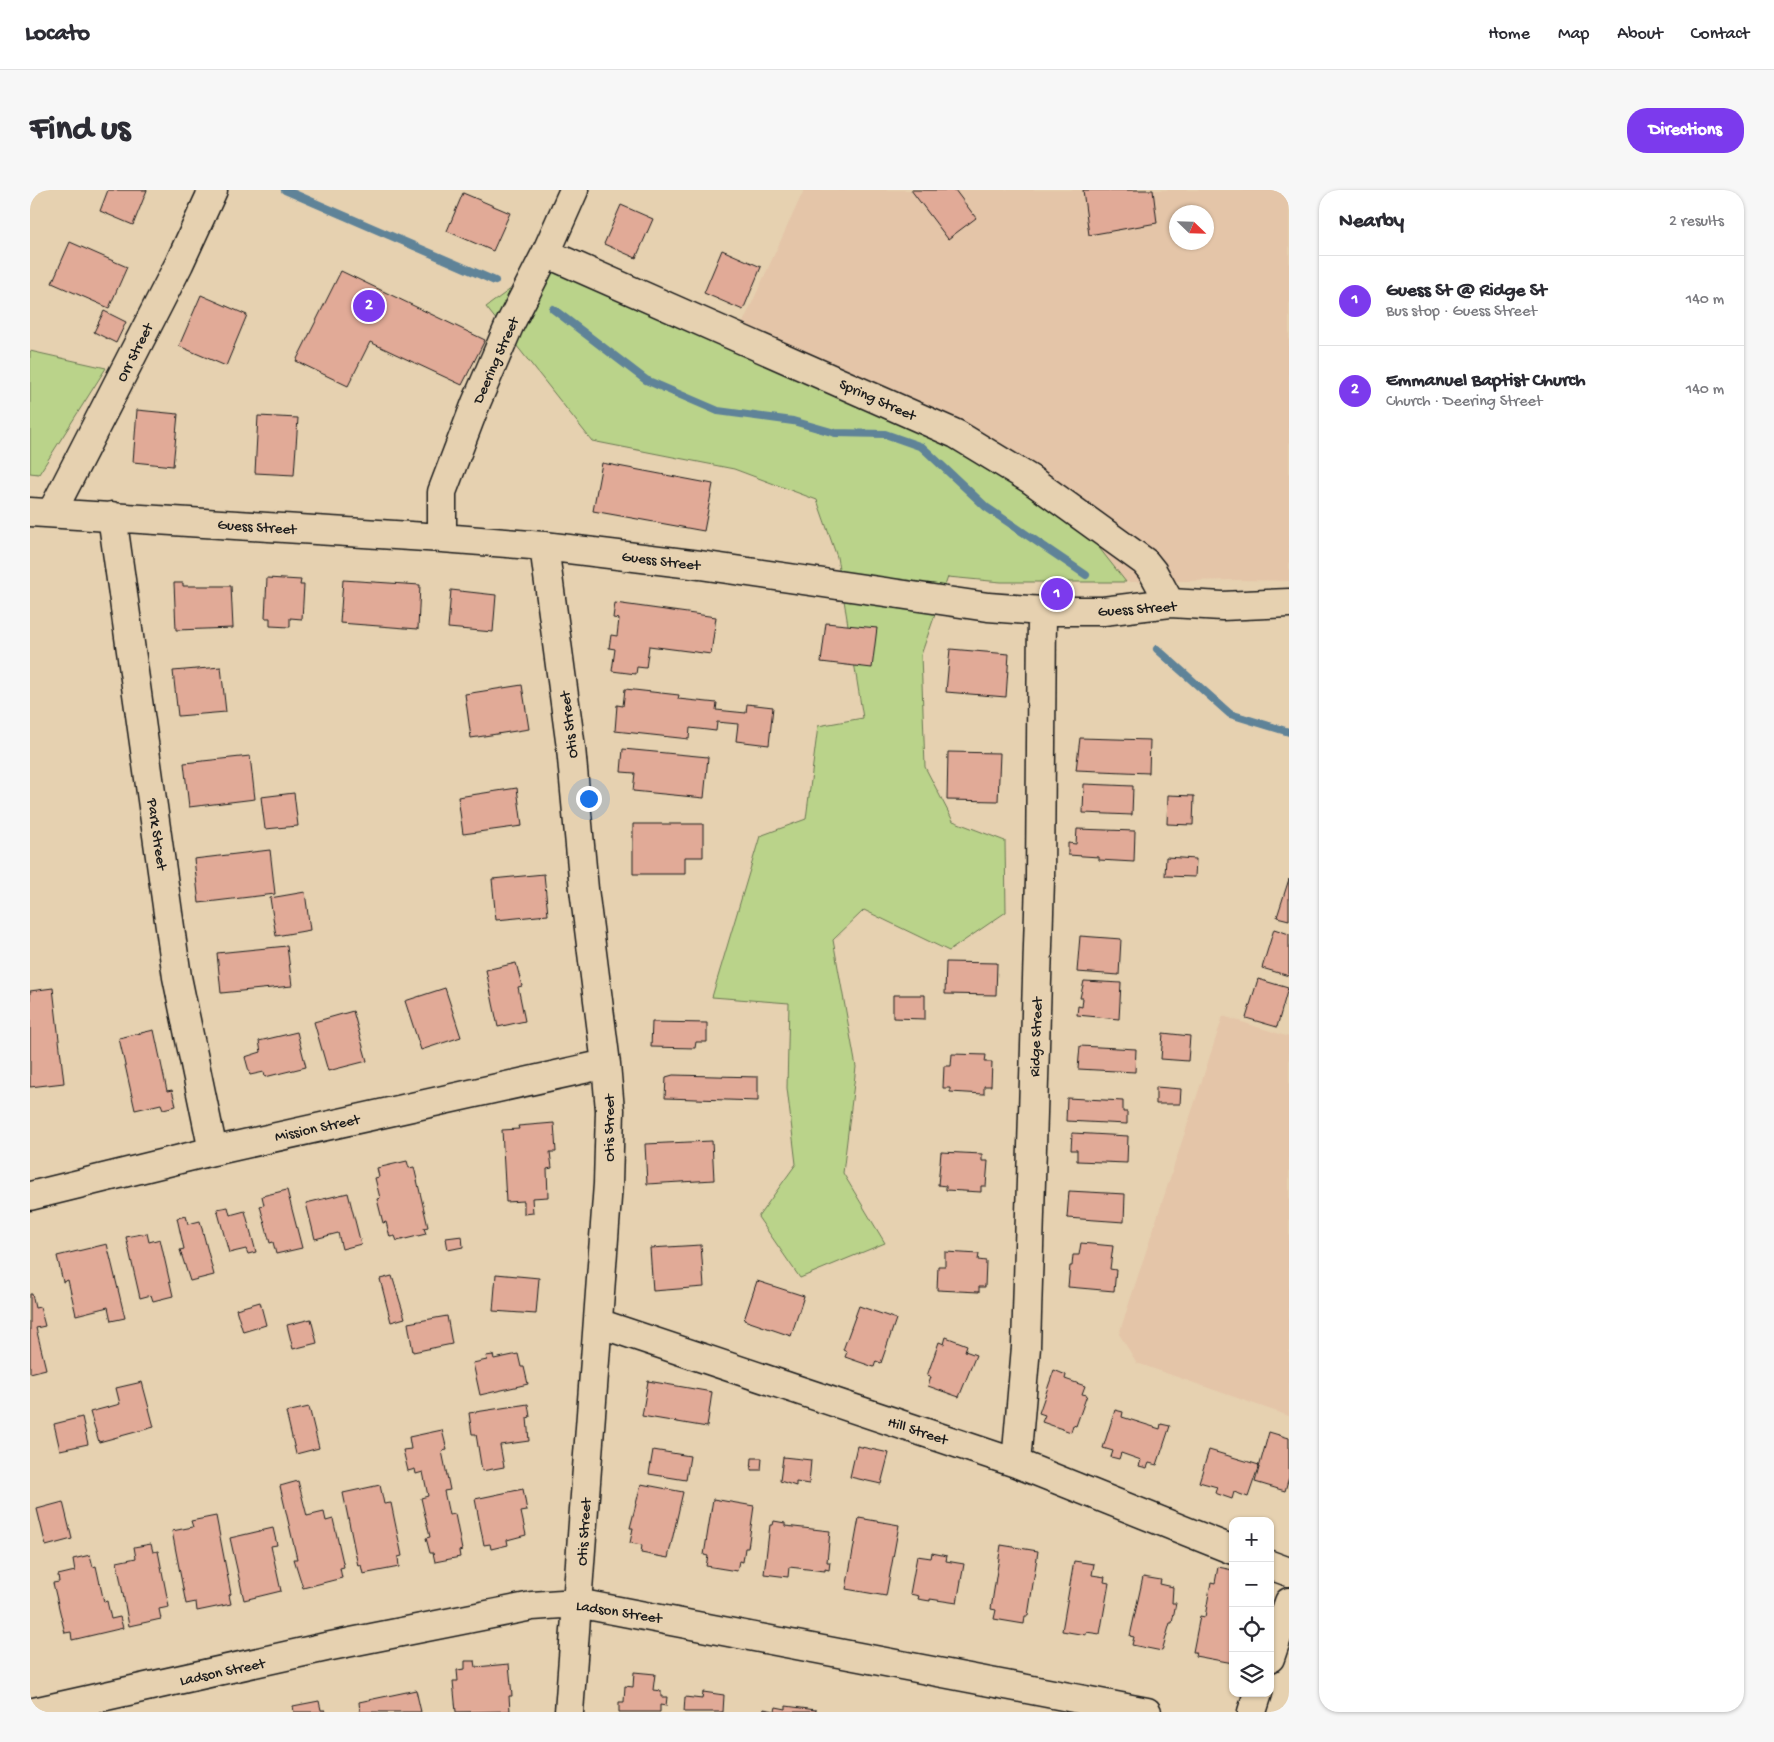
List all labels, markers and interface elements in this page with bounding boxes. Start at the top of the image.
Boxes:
text: Locato [25,20,90,49]
text: Home [1488,24,1530,45]
text: Map [1558,24,1589,45]
text: About [1617,24,1663,45]
text: Contact [1691,24,1749,45]
button: Directions [1627,108,1744,153]
text: Find us [30,110,130,151]
north arrow [1169,205,1214,250]
text: Nearby [1339,210,1404,235]
text: 2 results [1669,213,1724,232]
text: Guess St @ Ridge St [1386,280,1546,303]
pin: 2 [353,287,385,325]
text: 1 [1352,291,1358,310]
text: 140 m [1686,291,1724,310]
text: Bus stop · Guess Street [1386,303,1537,322]
street label: Deering Street [469,313,525,408]
street label: Orr Street [113,319,159,385]
text: Emmanuel Baptist Church [1386,370,1585,393]
street label: Spring Street [836,376,920,427]
text: 2 [1351,381,1359,400]
text: 140 m [1686,381,1724,400]
text: Church · Deering Street [1386,393,1542,412]
street label: Guess Street [217,516,299,540]
street label: Guess Street [621,548,703,576]
pin: 1 [1041,575,1073,613]
street label: Guess Street [1097,598,1179,622]
street label: Otis Street [557,688,583,759]
your location [576,786,602,812]
street label: Park Street [142,796,170,873]
street label: Ridge Street [1027,995,1047,1077]
street label: Otis Street [601,1092,619,1162]
street label: Mission Street [273,1111,363,1147]
street label: Hill Street [885,1414,951,1451]
street label: Otis Street [574,1496,596,1566]
map controls [1229,1517,1274,1697]
button: + [1229,1517,1274,1562]
button: − [1229,1562,1274,1607]
street label: Ladson Street [575,1597,665,1629]
button: locate [1229,1607,1274,1652]
button: layers [1229,1652,1274,1697]
street label: Ladson Street [178,1655,268,1691]

